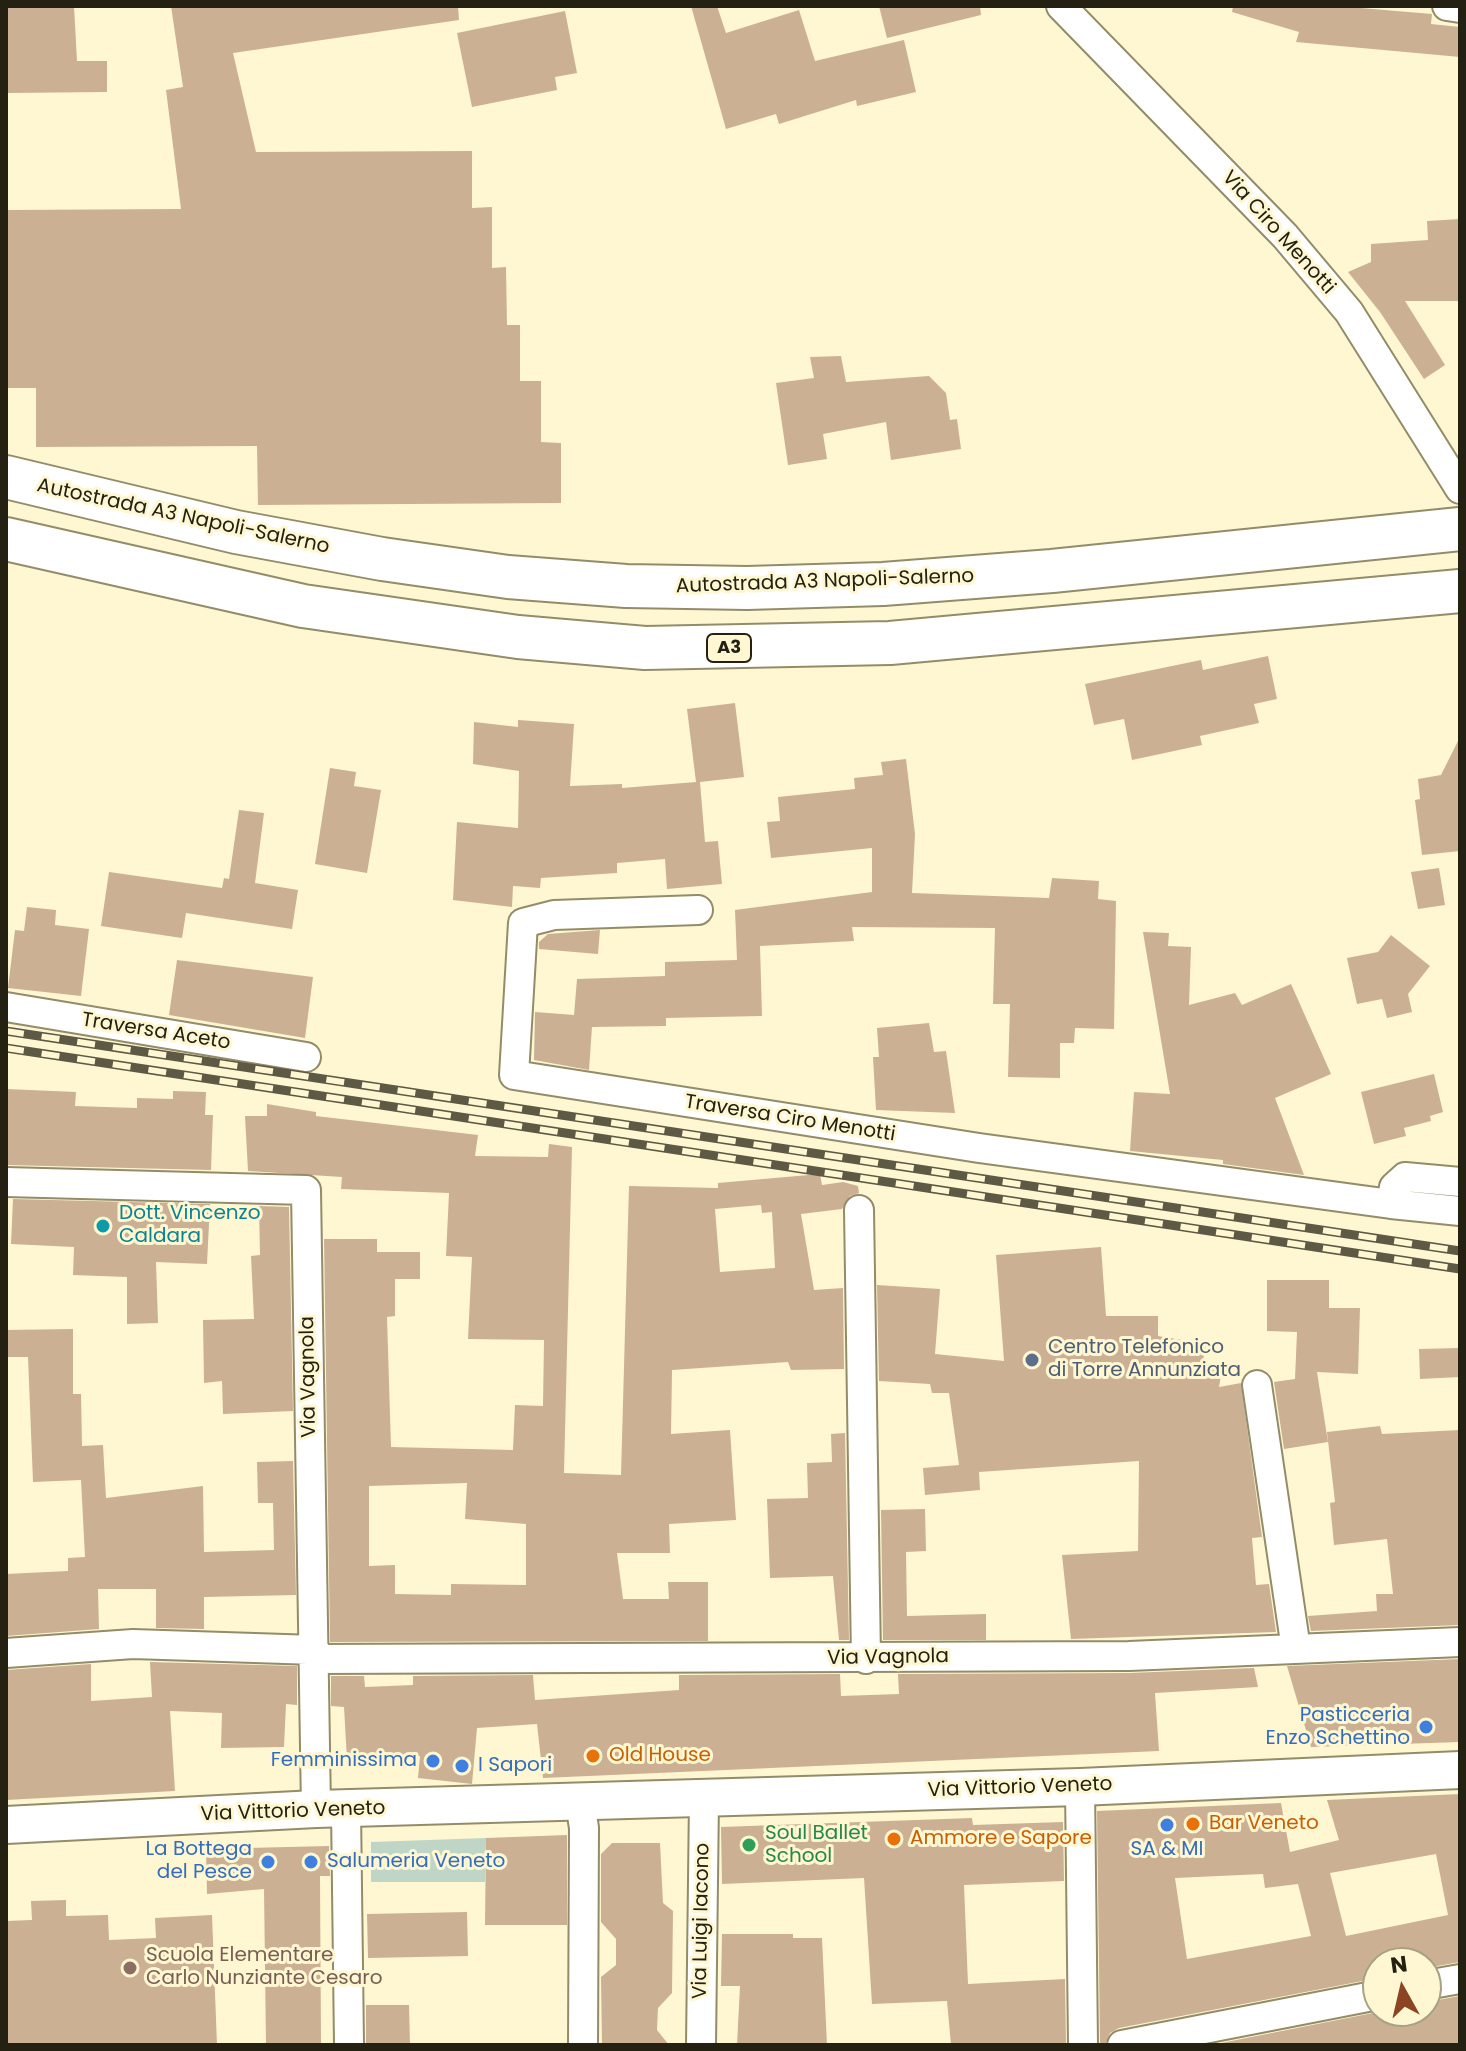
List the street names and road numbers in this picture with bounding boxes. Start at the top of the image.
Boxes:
street label: Via Ciro Menotti [1216,166,1340,300]
street label: Autostrada A3 Napoli-Salerno [35,474,331,560]
street label: Autostrada A3 Napoli-Salerno [675,565,975,599]
road number: A3 [707,634,751,662]
street label: Traversa Aceto [80,1008,232,1056]
street label: Traversa Ciro Menotti [683,1091,897,1147]
street label: Via Vagnola [296,1316,322,1438]
street label: Via Vagnola [827,1645,949,1671]
street label: Via Vittorio Veneto [927,1773,1113,1803]
street label: Via Vittorio Veneto [200,1797,386,1827]
street label: Via Luigi Iacono [689,1843,715,1999]

